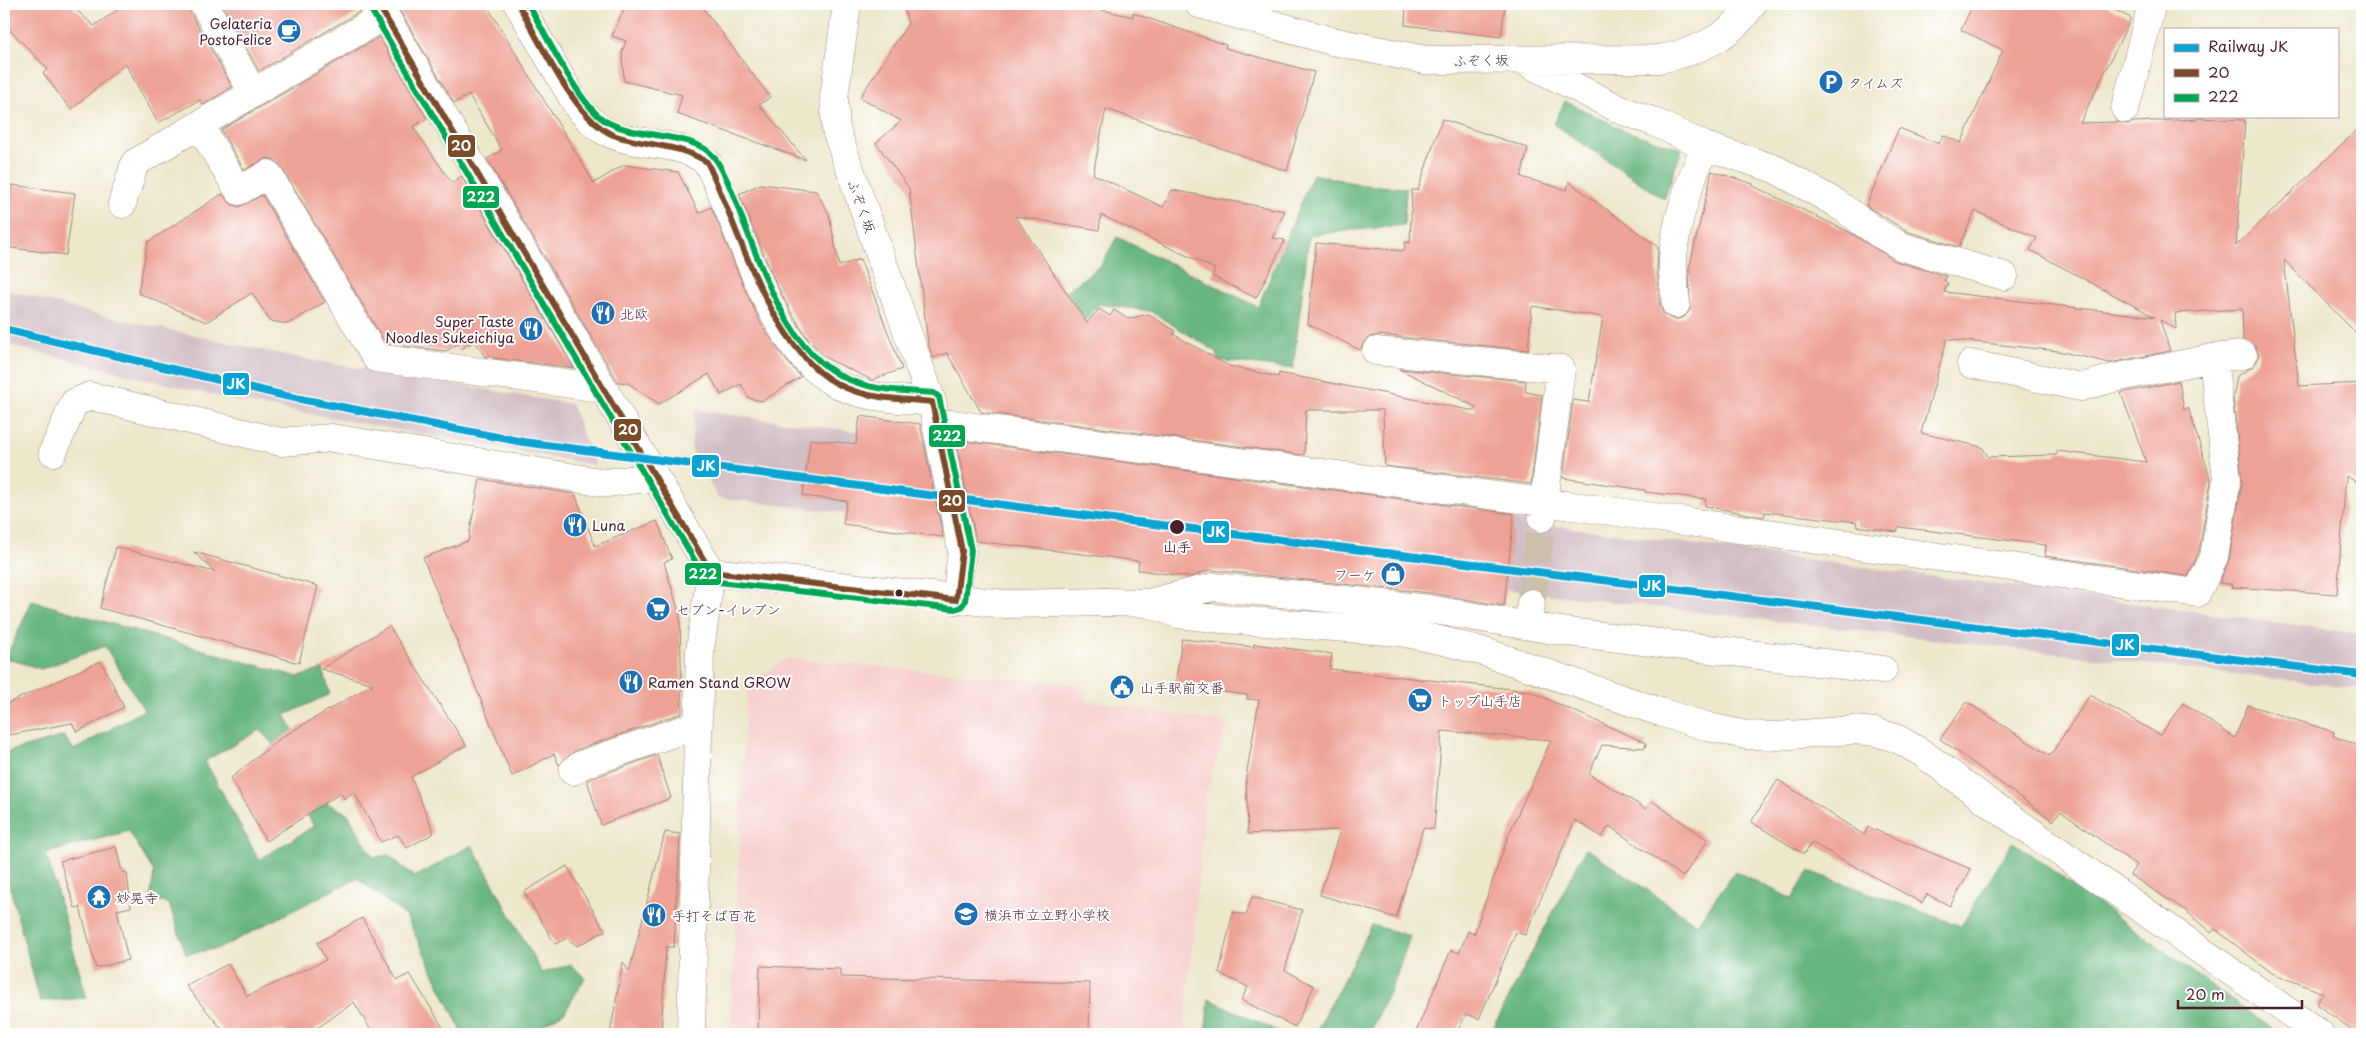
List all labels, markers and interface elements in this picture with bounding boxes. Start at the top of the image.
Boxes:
place label: Gelateria PostoFelice [199,13,272,50]
cafe icon: Gelateria PostoFelice [276,18,302,44]
legend [2164,28,2338,118]
text: Railway JK [2208,34,2288,57]
street label: ふぞく坂 [1453,49,1509,71]
text: 20 [2208,60,2229,83]
parking icon: タイムズ [1818,69,1844,95]
place label: タイムズ [1848,72,1903,93]
text: 222 [2208,84,2239,107]
line badge: 20 [447,134,476,158]
text: 20 [451,135,471,156]
street label: ふぞく坂 [843,176,881,236]
line badge: 222 [462,185,500,209]
text: 222 [467,186,496,207]
restaurant icon: 北欧 [590,300,616,326]
place label: 北欧 [620,303,648,324]
place label: Super Taste Noodles Sukeichiya [385,311,514,348]
restaurant icon: Super Taste Noodles Sukeichiya [518,316,544,342]
line badge: JK [222,372,250,396]
text: JK [227,373,245,394]
line badge: 20 [613,418,642,442]
text: 20 [618,419,638,440]
line badge: 222 [928,424,966,448]
text: 222 [933,425,962,446]
line badge: JK [691,454,720,478]
text: JK [697,455,715,476]
line badge: 20 [938,489,966,513]
text: 20 [942,490,962,511]
restaurant icon: Luna [562,512,588,538]
place label: Luna [592,515,625,536]
marker: 山手 [1168,518,1186,536]
line badge: JK [1202,520,1230,544]
text: JK [1207,521,1225,542]
place label: 山手 [1163,536,1191,557]
shop icon: フーケ [1380,561,1406,587]
line badge: 222 [684,562,722,586]
text: 222 [689,563,718,584]
place label: フーケ [1334,564,1376,585]
line badge: JK [1638,574,1666,598]
text: JK [1643,575,1661,596]
unlabelled marker [894,588,904,598]
supermarket icon: セブン-イレブン [645,596,671,622]
place label: セブン-イレブン [676,599,781,620]
line badge: JK [2111,633,2140,657]
text: JK [2116,634,2134,655]
restaurant icon: Ramen Stand GROW [618,669,644,695]
place label: Ramen Stand GROW [648,672,791,693]
public building icon: 山手駅前交番 [1109,674,1135,700]
place label: 山手駅前交番 [1140,677,1224,698]
supermarket icon: トップ山手店 [1407,687,1433,713]
place label: トップ山手店 [1438,690,1522,711]
temple icon: 妙晃寺 [86,884,112,910]
place label: 妙晃寺 [116,887,158,908]
school or university icon: 横浜市立立野小学校 [953,901,979,927]
restaurant icon: 手打そば百花 [641,902,667,928]
place label: 横浜市立立野小学校 [984,904,1110,925]
place label: 手打そば百花 [672,905,756,926]
scale bar [2178,978,2302,1010]
text: 20 m [2186,982,2225,1005]

